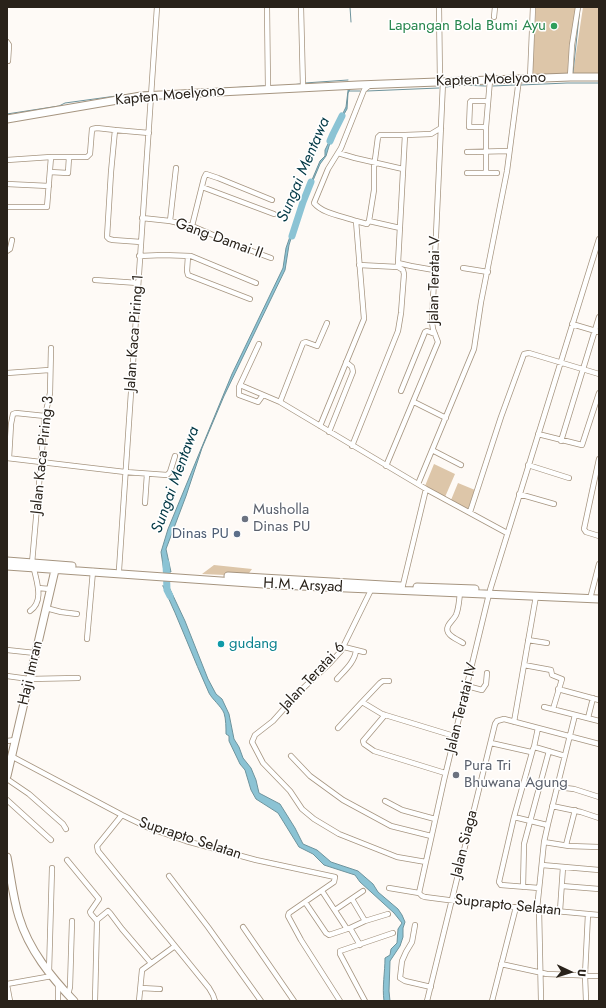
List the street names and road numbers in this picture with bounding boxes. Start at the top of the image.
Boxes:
street label: Kapten Moelyono [436,69,546,91]
street label: Kapten Moelyono [114,82,226,110]
street label: Gang Damai II [173,215,265,263]
street label: Jalan Teratai V [425,236,445,324]
street label: Jalan Kaca Piring 1 [122,274,148,392]
street label: Jalan Kaca Piring 3 [28,395,58,515]
street label: H.M. Arsyad [263,575,343,597]
street label: Haji Imran [15,639,47,707]
street label: Jalan Teratai 6 [277,639,349,715]
street label: Jalan Teratai IV [442,661,482,755]
street label: Jalan Siaga [448,808,482,880]
street label: Suprapto Selatan [136,814,244,864]
street label: Suprapto Selatan [454,891,562,921]

